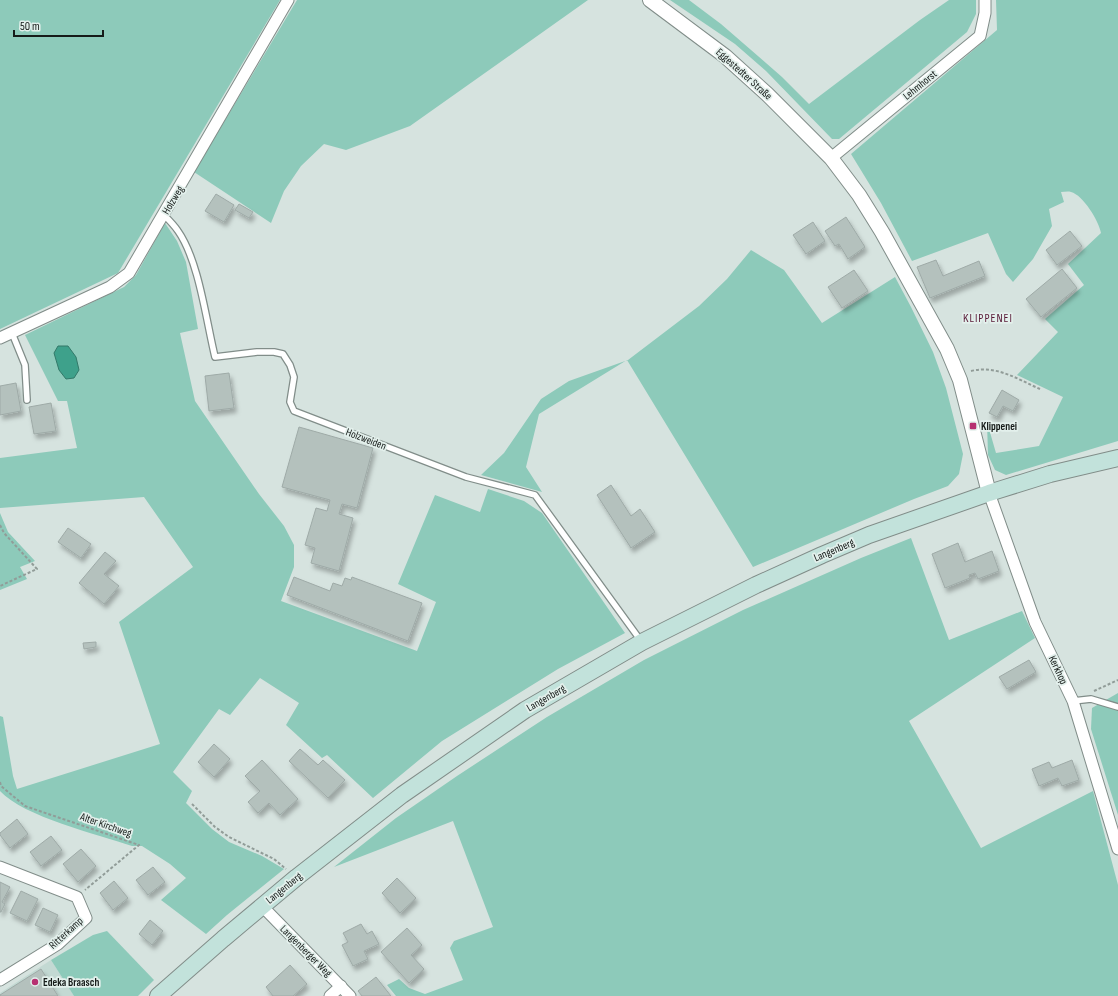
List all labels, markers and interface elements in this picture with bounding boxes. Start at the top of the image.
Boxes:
scale bar [14,12,103,38]
text: 50 m [20,19,40,34]
street label: Eggestedter Straße [713,45,775,103]
street label: Lehmhorst [900,67,940,103]
street label: Holzweg [159,183,187,217]
district label: KLIPPENEI [963,311,1013,326]
place label: Klippenei [981,420,1017,433]
marker: Klippenei [968,421,978,431]
street label: Holzweiden [344,425,388,453]
street label: Langenberg [812,535,857,564]
street label: Kerkhop [1046,653,1070,687]
street label: Langenberg [524,681,568,714]
street label: Alter Kirchweg [78,810,134,840]
street label: Langenberg [263,869,305,906]
street label: Ritterkamp [46,914,86,952]
street label: Langenberger Weg [277,922,335,980]
place label: Edeka Braasch [43,976,99,989]
marker: Edeka Braasch [30,977,40,987]

